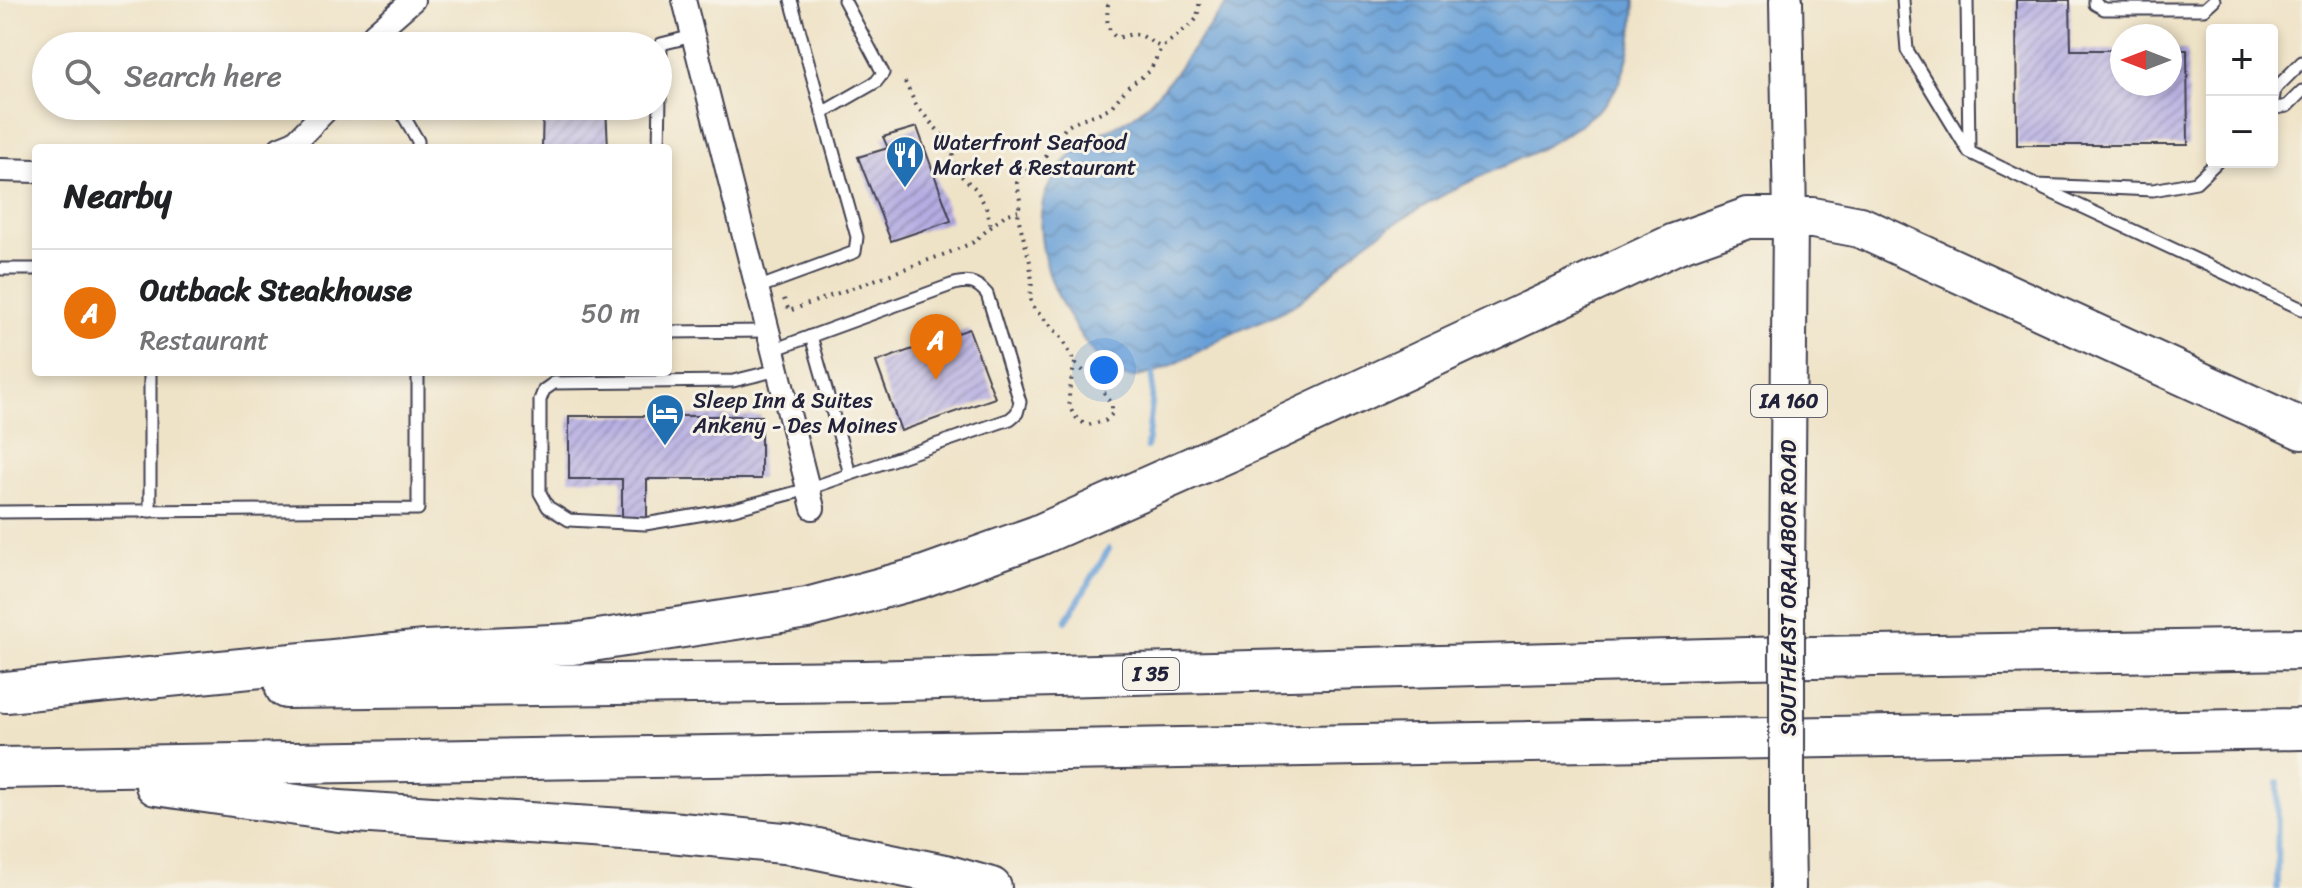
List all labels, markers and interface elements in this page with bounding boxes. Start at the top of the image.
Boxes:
north arrow [2110,24,2182,96]
map controls [2206,24,2278,168]
button: + [2206,24,2278,96]
search box [32,32,672,120]
text: Search here [124,49,282,103]
icon: search [60,54,104,98]
button: − [2206,96,2278,168]
place label: Waterfront Seafood Market & Restaurant [933,123,1137,187]
restaurant icon: Waterfront Seafood Market & Restaurant [884,134,926,189]
text: Nearby [64,166,172,226]
text: Outback Steakhouse [140,263,412,317]
text: A [81,290,99,336]
text: 50 m [581,290,640,336]
pin: A [910,314,962,380]
text: Restaurant [140,317,269,363]
your location [1084,350,1124,390]
place label: Sleep Inn & Suites Ankeny - Des Moines [692,381,898,445]
road number: IA 160 [1751,385,1827,417]
hotel icon: Sleep Inn & Suites Ankeny - Des Moines [644,392,686,447]
street label: SOUTHEAST ORALABOR ROAD [1769,440,1808,736]
road number: I 35 [1123,658,1179,690]

